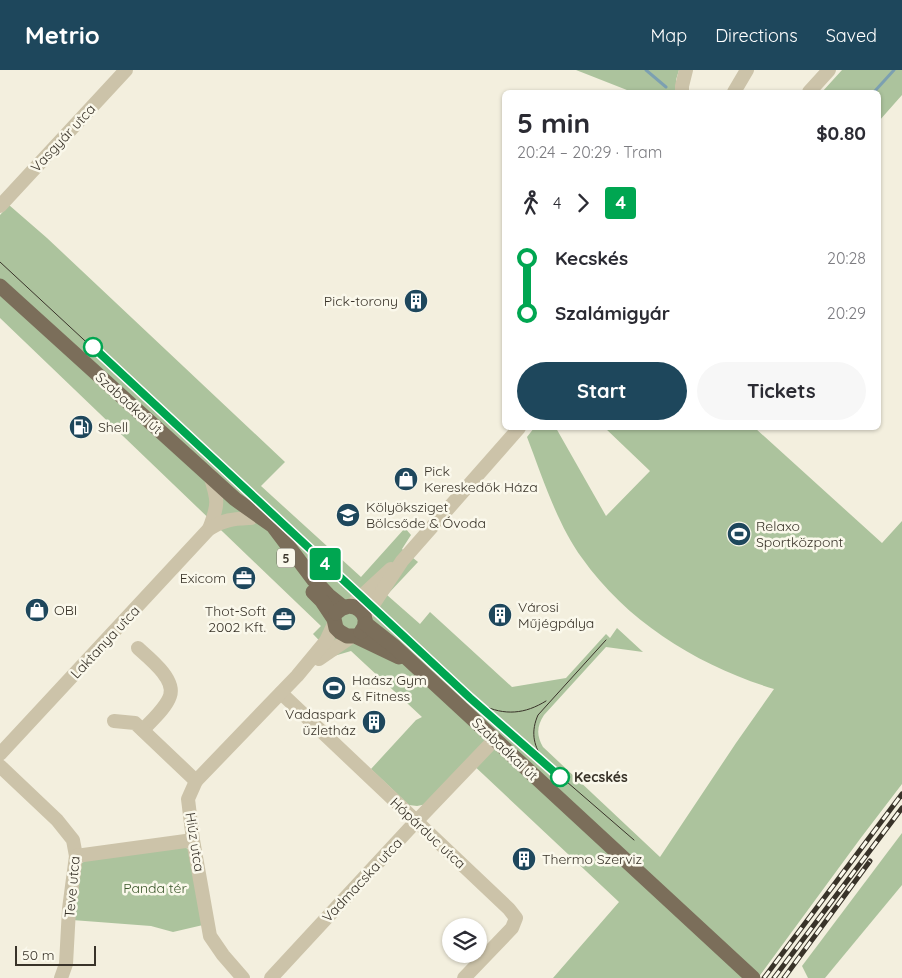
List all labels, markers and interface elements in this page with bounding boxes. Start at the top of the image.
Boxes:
text: Metrio [25,20,100,50]
text: Map [650,24,687,47]
text: Directions [715,24,798,47]
text: Saved [826,24,877,47]
street label: Vasgyár utca [27,100,99,176]
text: 5 min [517,105,590,140]
text: $0.80 [816,121,866,145]
text: 20:24 – 20:29 · Tram [517,142,662,162]
icon: walk [517,189,545,217]
icon: forward [569,189,597,217]
text: 4 [615,191,626,214]
text: 4 [553,193,561,213]
text: Kecskés [555,246,628,270]
text: 20:28 [827,248,866,268]
building icon: Pick-torony [403,288,429,314]
place label: Pick-torony [324,292,398,310]
text: Szalámigyár [555,301,670,325]
text: 20:29 [827,303,866,323]
unlabelled marker [83,337,103,357]
button: Start [517,362,687,420]
button: Tickets [697,362,866,420]
street label: Szabadkai út [92,368,166,438]
fuel station icon: Shell [68,414,94,440]
place label: Shell [98,418,128,436]
place label: Pick Kereskedők Háza [424,462,538,496]
shop icon: Pick Kereskedők Háza [393,466,419,492]
place label: Kölyöksziget Bölcsőde & Óvoda [366,498,486,532]
school or university icon: Kölyöksziget Bölcsőde & Óvoda [335,502,361,528]
place label: Relaxo Sportközpont [756,517,843,551]
sports icon: Relaxo Sportközpont [726,521,752,547]
road number: 5 [277,548,295,568]
line badge: 4 [309,548,341,580]
text: 4 [320,552,330,575]
office icon: Exicom [231,565,257,591]
place label: Exicom [180,569,226,587]
shop icon: OBI [24,597,50,623]
place label: Városi Műjégpálya [518,598,594,632]
place label: OBI [54,601,77,619]
street label: Laktanya utca [67,602,143,682]
place label: Thot-Soft 2002 Kft. [205,602,266,636]
building icon: Városi Műjégpálya [487,602,513,628]
office icon: Thot-Soft 2002 Kft. [271,606,297,632]
place label: Haász Gym & Fitness [352,671,427,705]
sports icon: Haász Gym & Fitness [321,675,347,701]
place label: Vadaspark üzletház [285,705,356,739]
building icon: Vadaspark üzletház [361,709,387,735]
street label: Szabadkai út [468,714,542,784]
marker: Kecskés [550,767,570,787]
place label: Kecskés [574,768,628,786]
street label: Hópárduc utca [386,793,470,873]
street label: Hiúz utca [181,811,209,873]
street label: Vadmacska utca [318,834,406,926]
building icon: Thermo Szerviz [511,846,537,872]
place label: Thermo Szerviz [542,850,643,868]
street label: Teve utca [60,855,84,919]
park label: Panda tér [123,879,187,897]
map controls [442,918,487,963]
button: layers [442,918,487,963]
scale bar [15,943,96,966]
text: 50 m [22,946,55,964]

